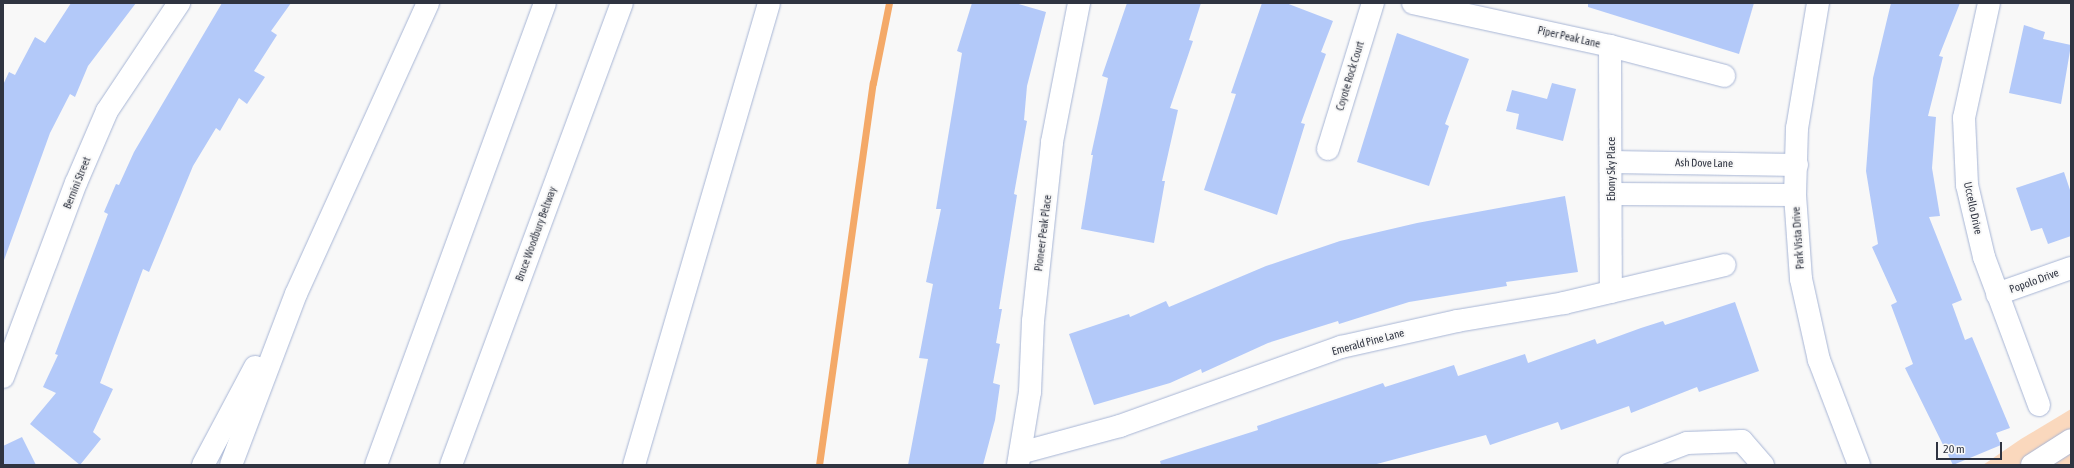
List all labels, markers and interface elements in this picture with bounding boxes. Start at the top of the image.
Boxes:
street label: Piper Peak Lane [1536,23,1602,51]
street label: Coyote Rock Court [1333,40,1367,112]
street label: Ebony Sky Place [1604,137,1618,201]
street label: Bernini Street [61,155,93,211]
street label: Ash Dove Lane [1675,156,1733,170]
street label: Uccello Drive [1961,181,1985,235]
street label: Bruce Woodbury Beltway [513,185,559,283]
street label: Pioneer Peak Place [1032,194,1054,272]
street label: Park Vista Drive [1789,206,1807,270]
street label: Popolo Drive [2007,266,2061,296]
street label: Emerald Pine Lane [1330,326,1406,358]
scale bar [1938,434,2004,460]
text: 20 m [1943,442,1965,456]

